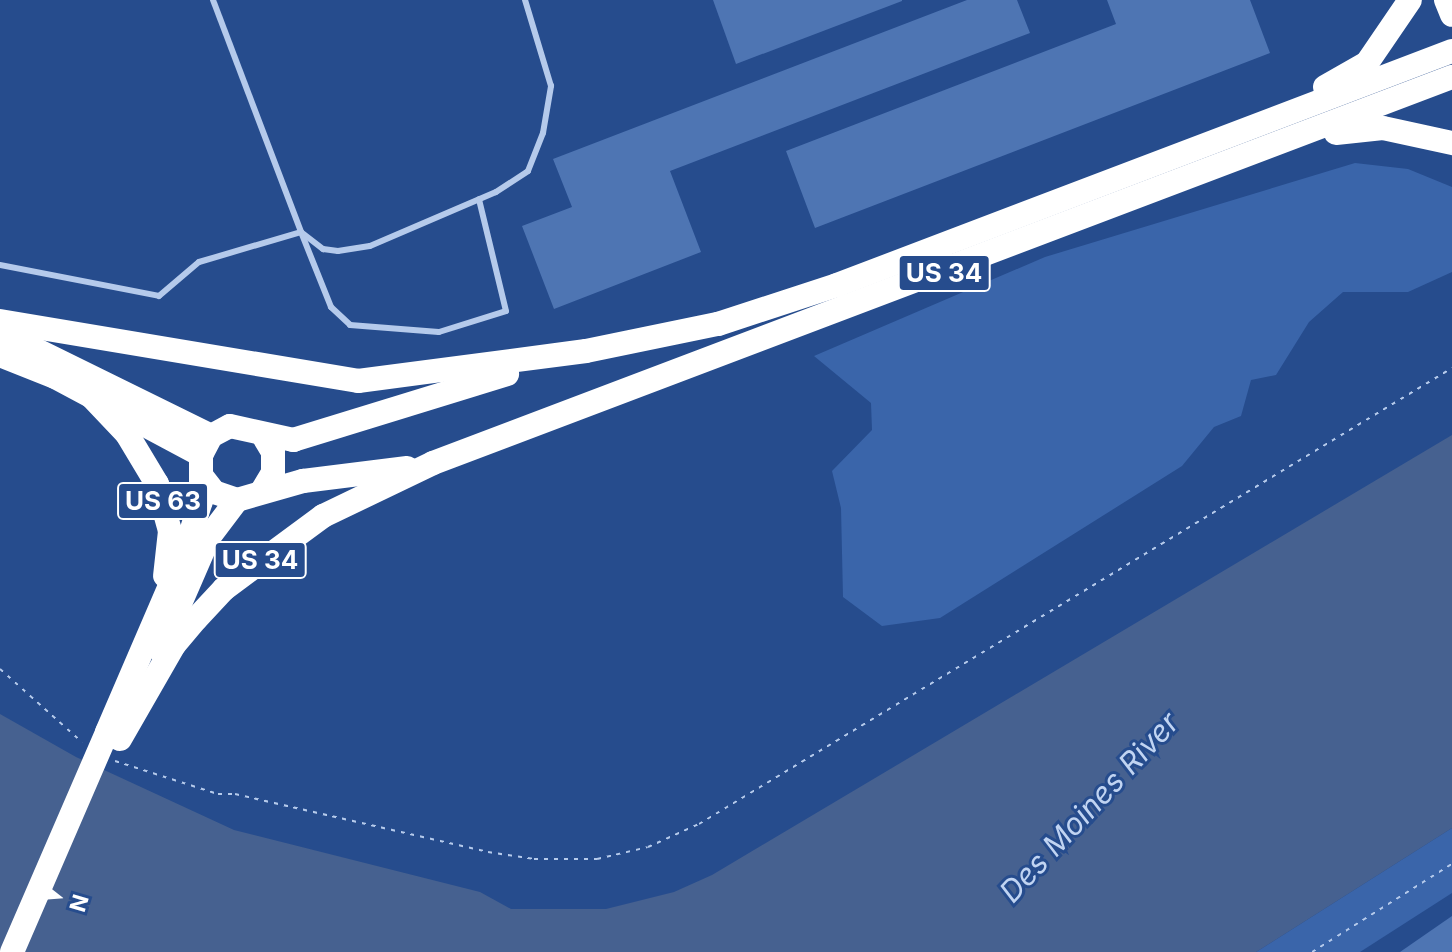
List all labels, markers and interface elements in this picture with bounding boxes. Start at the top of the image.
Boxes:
road number: US 34 [896,251,992,295]
road number: US 63 [117,479,209,523]
road number: US 34 [212,538,308,582]
water label: Des Moines River [992,705,1186,909]
north arrow [16,856,96,936]
text: N [64,891,94,915]

